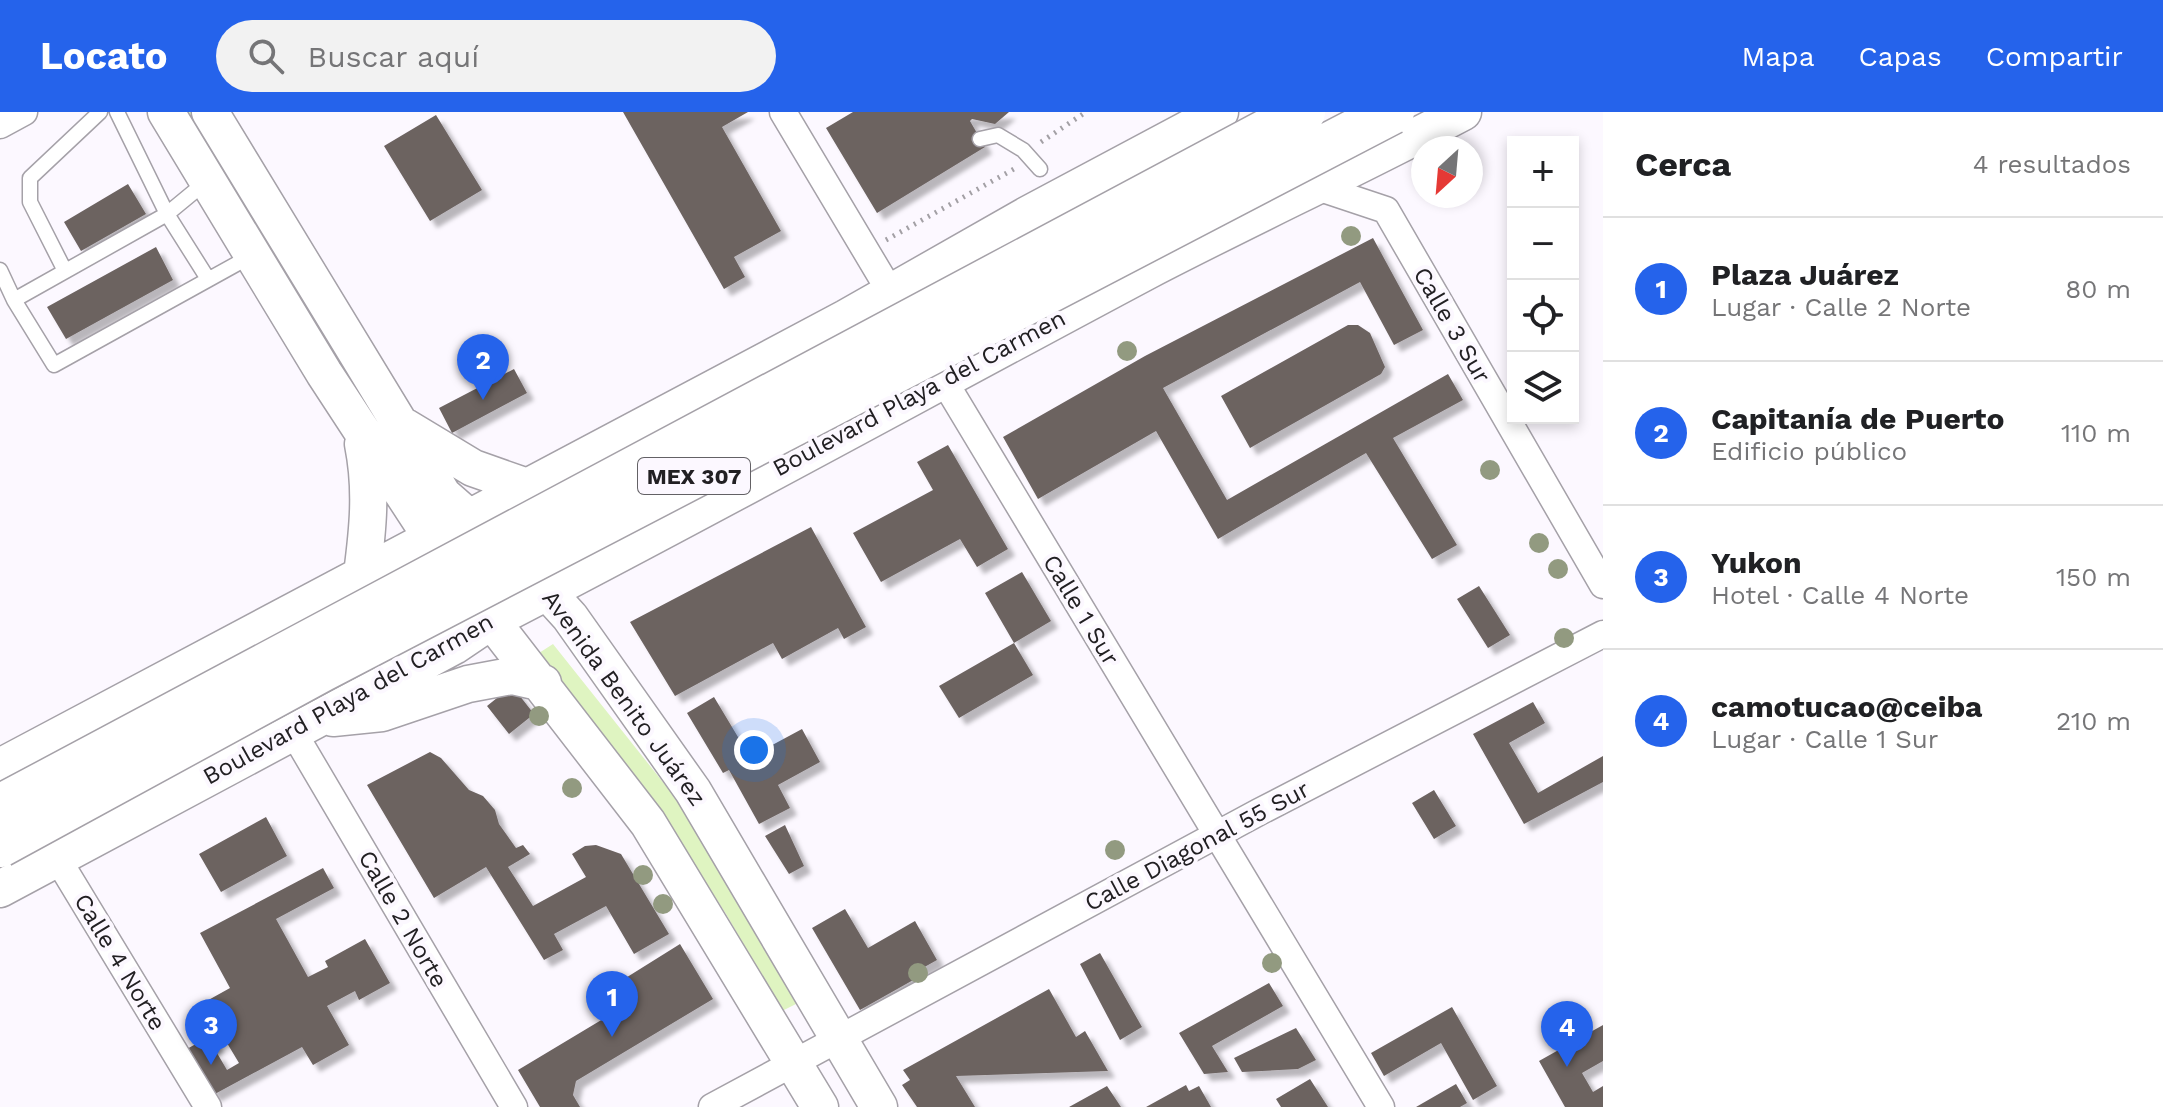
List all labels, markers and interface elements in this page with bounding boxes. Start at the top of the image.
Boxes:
search box [216,20,776,92]
text: Locato [40,34,168,78]
icon: search [244,34,288,78]
text: Buscar aquí [308,39,479,74]
text: Mapa [1741,40,1814,73]
text: Capas [1858,40,1942,73]
text: Compartir [1986,40,2123,73]
north arrow [1411,136,1483,208]
map controls [1507,136,1579,424]
button: + [1507,136,1579,208]
text: Cerca [1635,144,1731,184]
text: 4 resultados [1973,149,2131,179]
button: − [1507,208,1579,280]
text: Plaza Juárez [1711,257,1899,292]
street label: Calle 3 Sur [1408,262,1496,388]
text: 1 [1655,274,1667,304]
text: 80 m [2065,274,2131,304]
button: locate [1507,280,1579,352]
text: Lugar · Calle 2 Norte [1711,292,1971,322]
street label: Boulevard Playa del Carmen [768,304,1070,482]
pin: 2 [457,334,509,400]
button: layers [1507,352,1579,424]
text: Capitanía de Puerto [1711,401,2004,436]
text: 2 [1653,418,1669,448]
text: 110 m [2061,418,2131,448]
text: Edificio público [1711,436,1907,466]
road number: MEX 307 [638,458,750,494]
text: Yukon [1711,545,1802,580]
street label: Calle 1 Sur [1037,550,1125,670]
text: 3 [1653,562,1669,592]
text: 150 m [2056,562,2131,592]
text: Hotel · Calle 4 Norte [1711,580,1969,610]
street label: Avenida Benito Juárez [536,585,712,811]
street label: Boulevard Playa del Carmen [198,607,498,791]
text: camotucao@ceiba [1711,689,1982,724]
text: 4 [1653,706,1669,736]
text: 210 m [2056,706,2131,736]
text: Lugar · Calle 1 Sur [1711,724,1938,754]
your location [734,730,774,770]
street label: Calle Diagonal 55 Sur [1080,775,1314,917]
street label: Calle 2 Norte [352,845,454,993]
street label: Calle 4 Norte [68,889,172,1035]
pin: 1 [586,971,638,1037]
pin: 3 [185,999,237,1065]
pin: 4 [1541,1001,1593,1067]

